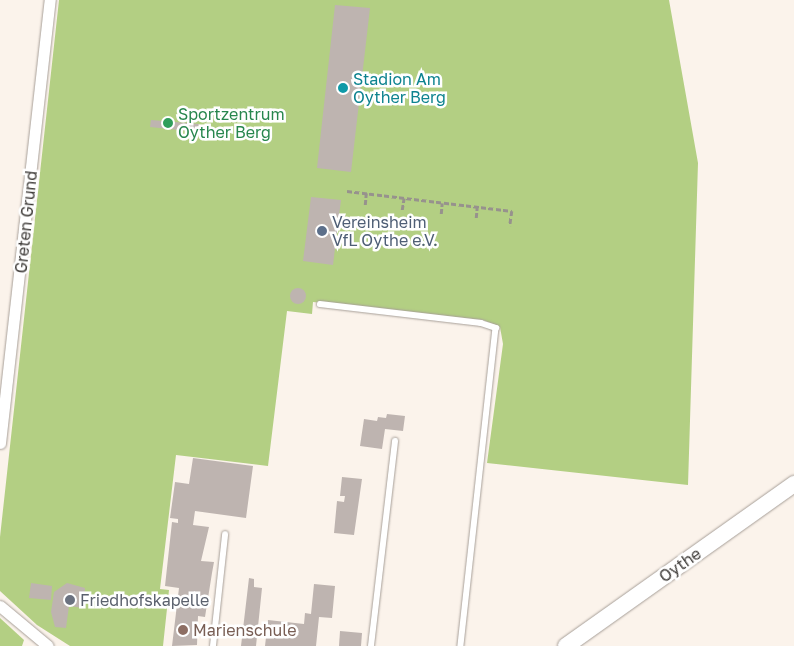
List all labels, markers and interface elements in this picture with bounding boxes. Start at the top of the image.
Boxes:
place label: Stadion Am Oyther Berg [353,69,446,107]
marker: Stadion Am Oyther Berg [337,82,349,94]
place label: Sportzentrum Oyther Berg [178,104,285,142]
marker: Sportzentrum Oyther Berg [162,117,174,129]
street label: Greten Grund [11,170,41,274]
place label: Vereinsheim VfL Oythe e.V. [332,212,438,250]
marker: Vereinsheim VfL Oythe e.V. [316,225,328,237]
street label: Oythe [655,544,705,586]
place label: Friedhofskapelle [80,590,209,610]
marker: Friedhofskapelle [64,594,76,606]
place label: Marienschule [193,620,296,640]
marker: Marienschule [177,624,189,636]

